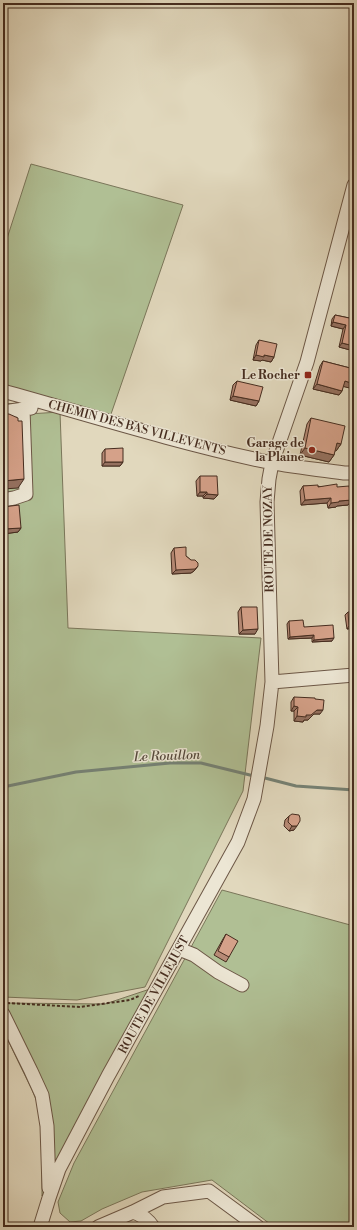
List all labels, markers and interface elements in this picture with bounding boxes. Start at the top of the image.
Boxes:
place label: Le Rocher [242,368,300,383]
marker: Le Rocher [303,370,313,380]
street label: CHEMIN DES BAS VILLEVENTS [46,397,228,459]
place label: Garage de la Plaine [246,436,305,465]
marker: Garage de la Plaine [307,445,317,455]
street label: ROUTE DE NOZAY [261,484,277,593]
water label: Le Rouillon [133,747,201,765]
street label: ROUTE DE VILLEJUST [115,933,193,1057]

